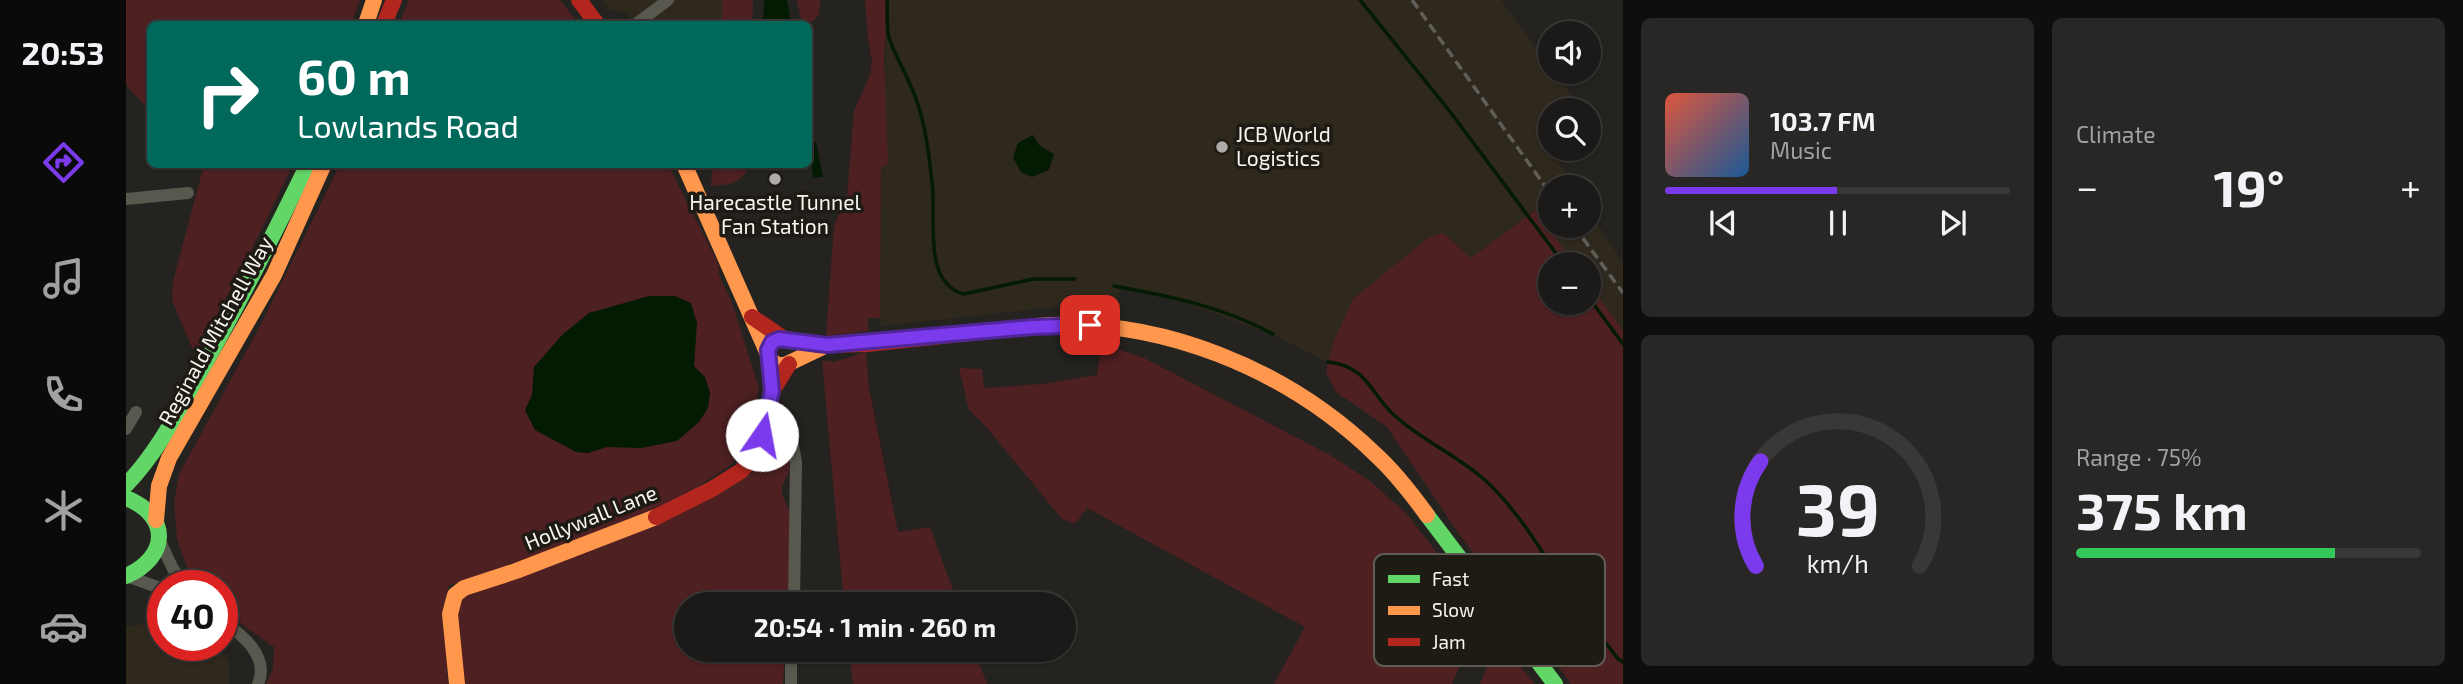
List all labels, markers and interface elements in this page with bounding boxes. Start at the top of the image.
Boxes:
map controls [1538,21,1601,315]
button: sound [1538,21,1601,84]
text: 20:53 [22,33,104,71]
text: 60 m [297,46,411,105]
icon: right [182,49,273,140]
button: search [1538,98,1601,161]
text: 103.7 FM [1770,105,1876,136]
text: Lowlands Road [297,106,519,144]
text: Climate [2076,120,2156,148]
place label: JCB World Logistics [1236,121,1331,170]
text: Music [1770,136,1832,164]
icon: directions [39,138,88,187]
marker: JCB World Logistics [1214,139,1230,155]
text: 19° [2214,155,2285,217]
text: − [2076,163,2098,209]
text: + [2400,163,2421,209]
marker: Harecastle Tunnel Fan Station [767,171,783,187]
button: + [1538,175,1601,238]
place label: Harecastle Tunnel Fan Station [689,189,861,238]
icon: previous [1704,204,1742,242]
icon: pause [1819,204,1857,242]
icon: next [1934,204,1972,242]
street label: Reginald Mitchell Way [152,232,277,429]
button: − [1538,252,1601,315]
icon: music [39,254,88,303]
pin [1060,295,1120,355]
icon: arrive [1071,306,1109,344]
icon: phone [39,370,88,419]
position arrow [725,398,799,472]
text: Range · 75% [2076,443,2202,471]
text: 39 [1795,464,1880,552]
text: 375 km [2076,478,2248,540]
street label: Hollywall Lane [521,479,660,554]
icon: climate [39,486,88,535]
text: km/h [1806,548,1869,578]
legend [1374,554,1605,666]
text: Fast [1432,567,1469,590]
speed limit sign: 40 [147,570,238,661]
text: Slow [1432,598,1475,621]
icon: car [39,602,88,651]
text: 20:54 · 1 min · 260 m [754,611,996,642]
text: Jam [1432,630,1466,653]

